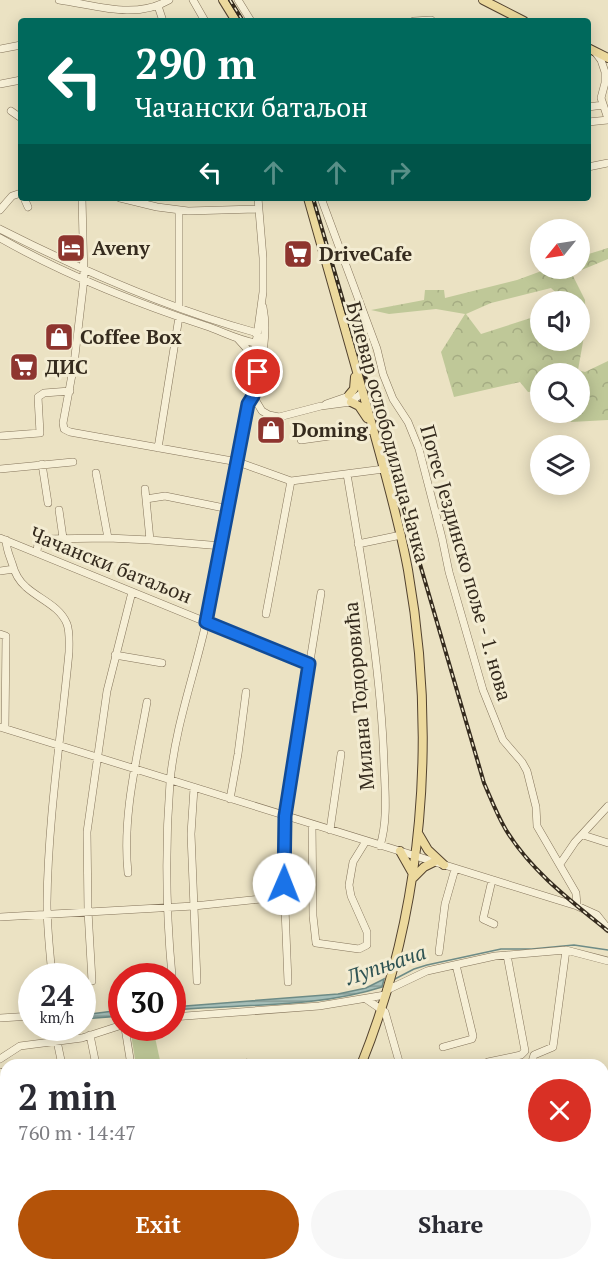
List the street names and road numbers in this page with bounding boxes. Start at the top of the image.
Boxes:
street label: Булевар ослободилаца Чачка [341,298,436,565]
street label: Потес Јездинско поље - 1. нова [414,422,519,704]
street label: Чачански батаљон [26,520,196,609]
street label: Милана Тодоровића [337,601,380,791]

